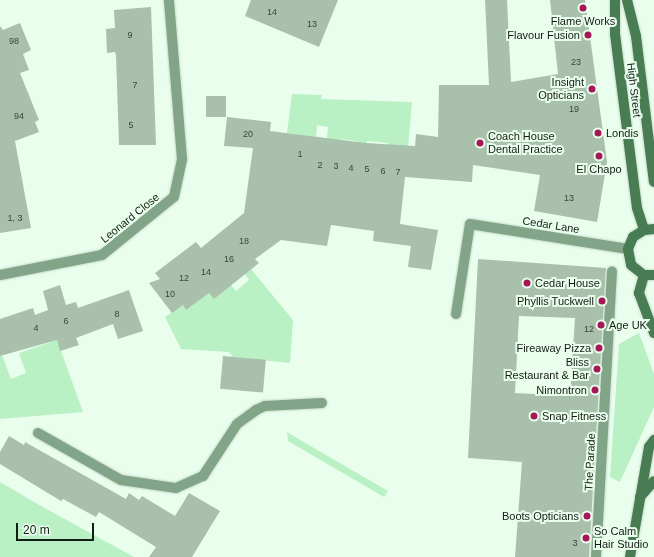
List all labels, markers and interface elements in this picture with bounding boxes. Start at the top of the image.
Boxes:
marker: Flame Works [578,3,588,13]
house number: 14 [267,7,277,17]
place label: Flame Works [551,14,615,28]
house number: 13 [307,19,317,29]
place label: Flavour Fusion [507,28,580,42]
house number: 9 [127,30,133,40]
marker: Flavour Fusion [583,30,593,40]
house number: 98 [9,36,19,46]
house number: 23 [571,57,581,67]
street label: High Street [624,62,644,118]
place label: Insight Opticians [538,76,584,102]
house number: 7 [132,80,138,90]
marker: Insight Opticians [587,84,597,94]
house number: 19 [569,104,579,114]
house number: 94 [14,111,24,121]
house number: 5 [128,120,134,130]
place label: Londis [606,126,638,140]
marker: Londis [593,128,603,138]
house number: 20 [243,129,253,139]
place label: Coach House Dental Practice [488,130,563,156]
marker: Coach House Dental Practice [475,138,485,148]
house number: 1 [297,149,303,159]
marker: El Chapo [594,151,604,161]
house number: 2 [317,160,323,170]
house number: 3 [333,161,339,171]
place label: El Chapo [576,162,622,176]
house number: 4 [348,163,354,173]
house number: 5 [364,164,370,174]
house number: 6 [380,166,386,176]
house number: 7 [395,167,401,177]
street label: Leonard Close [98,190,162,246]
house number: 13 [564,193,574,203]
house number: 1, 3 [7,213,23,223]
street label: Cedar Lane [522,214,580,236]
house number: 18 [239,236,249,246]
house number: 16 [224,254,234,264]
house number: 14 [201,267,211,277]
house number: 12 [179,273,189,283]
place label: Cedar House [535,276,600,290]
marker: Cedar House [522,278,532,288]
house number: 10 [165,289,175,299]
place label: Phyllis Tuckwell [517,294,594,308]
marker: Phyllis Tuckwell [597,296,607,306]
house number: 8 [114,309,120,319]
house number: 6 [63,316,69,326]
place label: Age UK [609,318,647,332]
marker: Age UK [596,320,606,330]
house number: 4 [33,323,39,333]
house number: 12 [584,324,594,334]
place label: Fireaway Pizza [516,341,591,355]
marker: Fireaway Pizza [594,343,604,353]
place label: Bliss Restaurant & Bar [505,356,589,382]
marker: Bliss Restaurant & Bar [592,364,602,374]
place label: Nimontron [536,383,587,397]
marker: Nimontron [590,385,600,395]
place label: Snap Fitness [542,409,606,423]
marker: Snap Fitness [529,411,539,421]
street label: The Parade [582,433,598,491]
place label: Boots Opticians [502,509,579,523]
marker: Boots Opticians [582,511,592,521]
scale bar [18,515,96,541]
text: 20 m [23,523,50,537]
place label: So Calm Hair Studio [594,525,648,551]
marker: So Calm Hair Studio [581,533,591,543]
house number: 3 [572,538,578,548]

